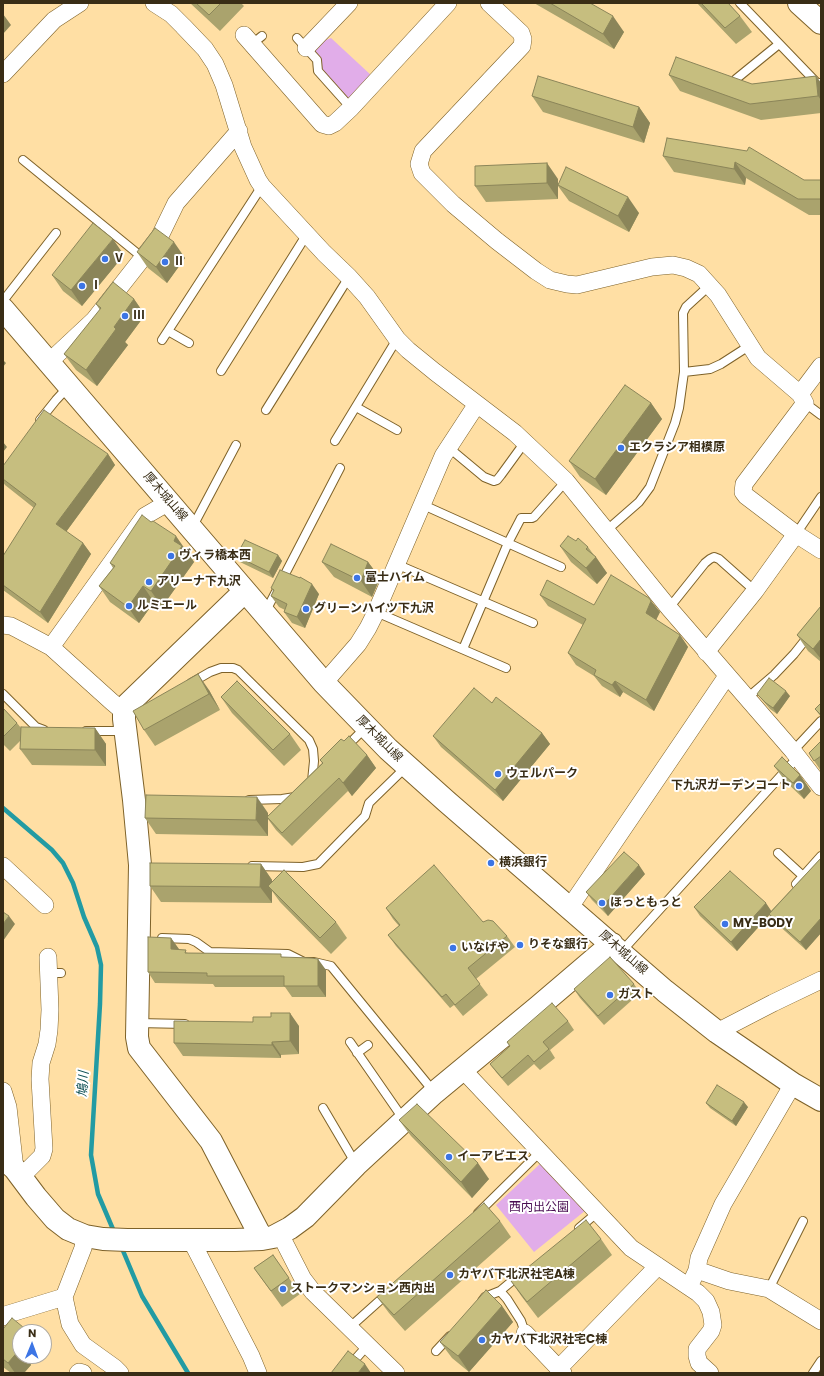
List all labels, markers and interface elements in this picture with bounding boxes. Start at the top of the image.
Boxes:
place label: Ⅴ [113,252,125,266]
marker: Ⅴ [100,254,110,264]
place label: Ⅱ [173,255,185,269]
marker: Ⅱ [160,257,170,267]
place label: Ⅰ [90,279,102,293]
marker: Ⅰ [77,281,87,291]
place label: Ⅲ [133,309,145,323]
marker: Ⅲ [120,311,130,321]
place label: エクラシア相模原 [629,441,725,455]
marker: エクラシア相模原 [616,443,626,453]
street label: 厚木城山線 [140,470,190,524]
place label: ヴィラ橋本西 [179,549,251,563]
marker: ヴィラ橋本西 [166,551,176,561]
place label: 富士ハイム [365,571,425,585]
marker: 富士ハイム [352,573,362,583]
place label: アリーナ下九沢 [157,575,241,589]
marker: アリーナ下九沢 [144,577,154,587]
place label: ルミエール [137,599,197,613]
marker: ルミエール [124,601,134,611]
place label: グリーンハイツ下九沢 [314,602,434,616]
marker: グリーンハイツ下九沢 [301,604,311,614]
street label: 厚木城山線 [353,713,405,765]
place label: ウェルパーク [506,767,578,781]
marker: ウェルパーク [493,769,503,779]
place label: 下九沢ガーデンコート [671,779,791,793]
marker: 下九沢ガーデンコート [794,781,804,791]
place label: 横浜銀行 [499,856,547,870]
marker: 横浜銀行 [486,858,496,868]
place label: ほっともっと [610,896,682,910]
marker: ほっともっと [597,898,607,908]
place label: MY-BODY [733,917,793,931]
marker: MY-BODY [720,919,730,929]
street label: 厚木城山線 [596,928,650,978]
place label: りそな銀行 [528,938,588,952]
marker: りそな銀行 [515,940,525,950]
place label: いなげや [461,941,509,955]
marker: いなげや [448,943,458,953]
place label: ガスト [618,988,654,1002]
marker: ガスト [605,990,615,1000]
water label: 鳩川 [76,1071,92,1097]
place label: イーアビエス [457,1150,529,1164]
marker: イーアビエス [444,1152,454,1162]
park label: 西内出公園 [509,1201,569,1215]
place label: カヤバ下北沢社宅A棟 [458,1268,575,1282]
marker: カヤバ下北沢社宅A棟 [445,1270,455,1280]
place label: ストークマンション西内出 [291,1282,435,1296]
marker: ストークマンション西内出 [278,1284,288,1294]
north arrow [12,1324,52,1364]
text: N [28,1325,36,1341]
place label: カヤバ下北沢社宅C棟 [490,1333,607,1347]
marker: カヤバ下北沢社宅C棟 [477,1335,487,1345]

